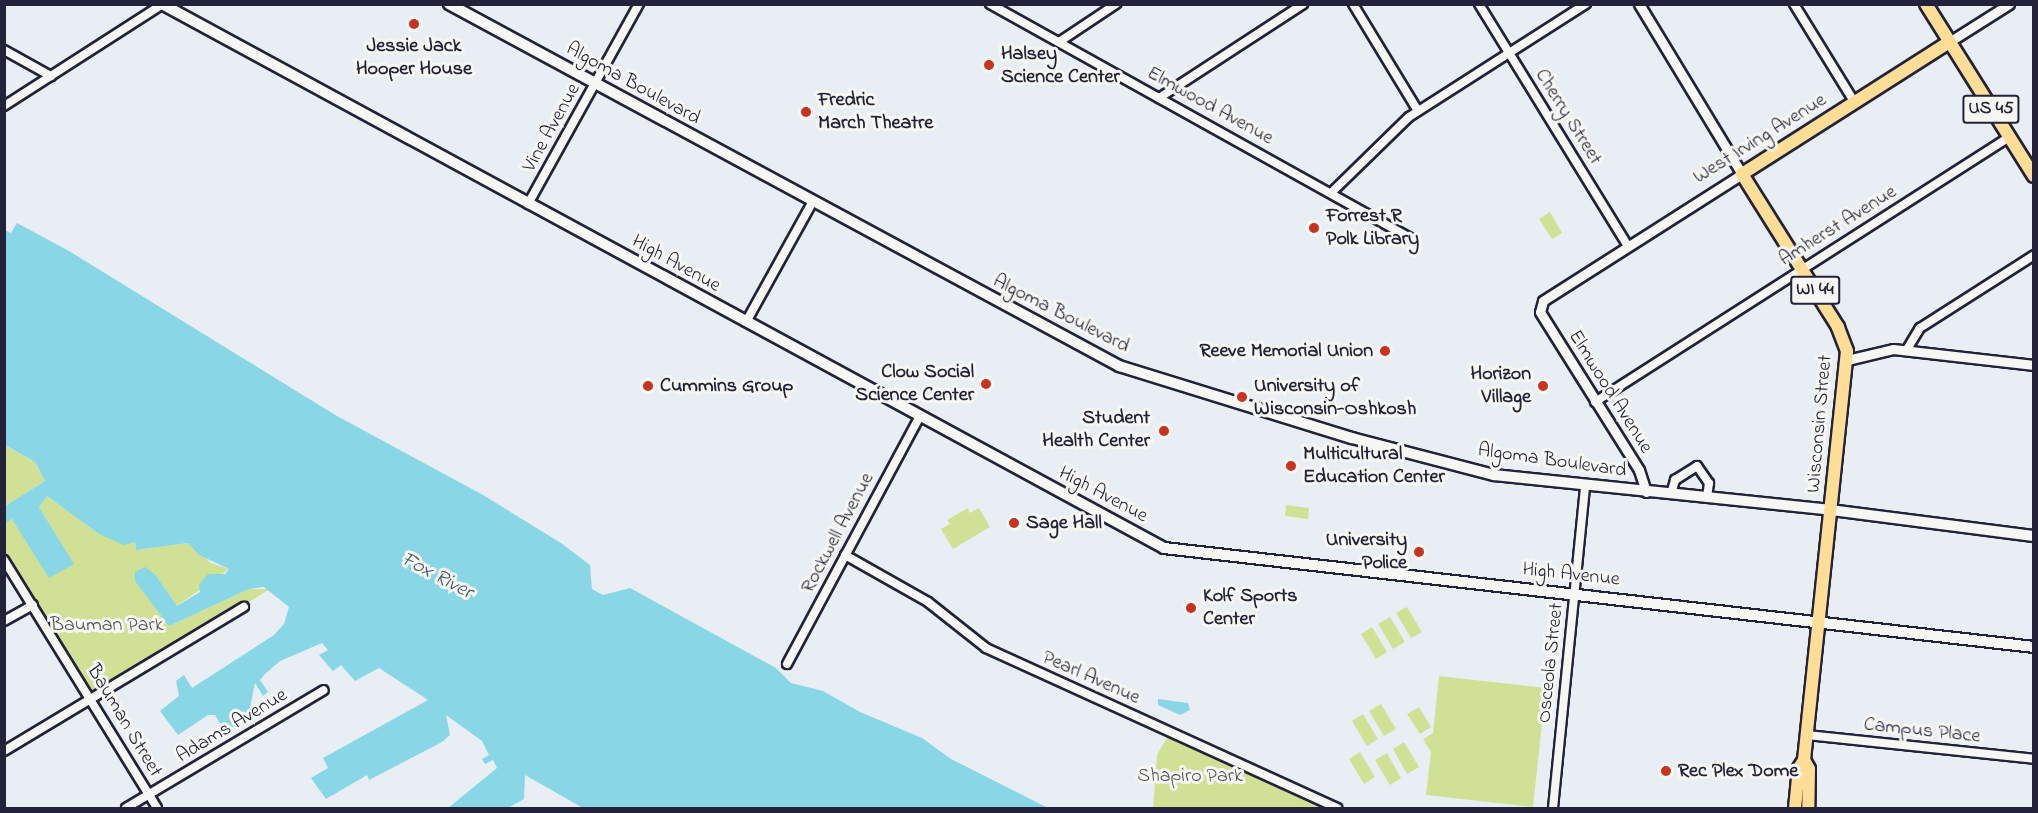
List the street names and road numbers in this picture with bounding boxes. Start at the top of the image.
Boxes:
street label: Algoma Boulevard [562,37,704,131]
street label: Elmwood Avenue [1143,61,1277,151]
street label: Cherry Street [1529,65,1607,169]
street label: Vine Avenue [518,79,586,177]
street label: West Irving Avenue [1689,88,1831,190]
road number: US 45 [1961,94,2021,124]
street label: Amherst Avenue [1775,180,1901,272]
street label: High Avenue [627,230,725,298]
street label: Algoma Boulevard [989,269,1133,359]
road number: WI 44 [1790,275,1840,305]
street label: Elmwood Avenue [1563,326,1657,458]
street label: Wisconsin Street [1802,354,1838,494]
street label: Algoma Boulevard [1476,439,1628,483]
street label: High Avenue [1054,461,1152,529]
street label: Rockwell Avenue [796,469,880,597]
street label: High Avenue [1521,558,1621,592]
street label: Osceola Street [1533,602,1569,724]
street label: Pearl Avenue [1038,646,1144,710]
street label: Bauman Street [81,660,167,782]
street label: Adams Avenue [172,684,292,768]
street label: Campus Place [1863,713,1981,749]

